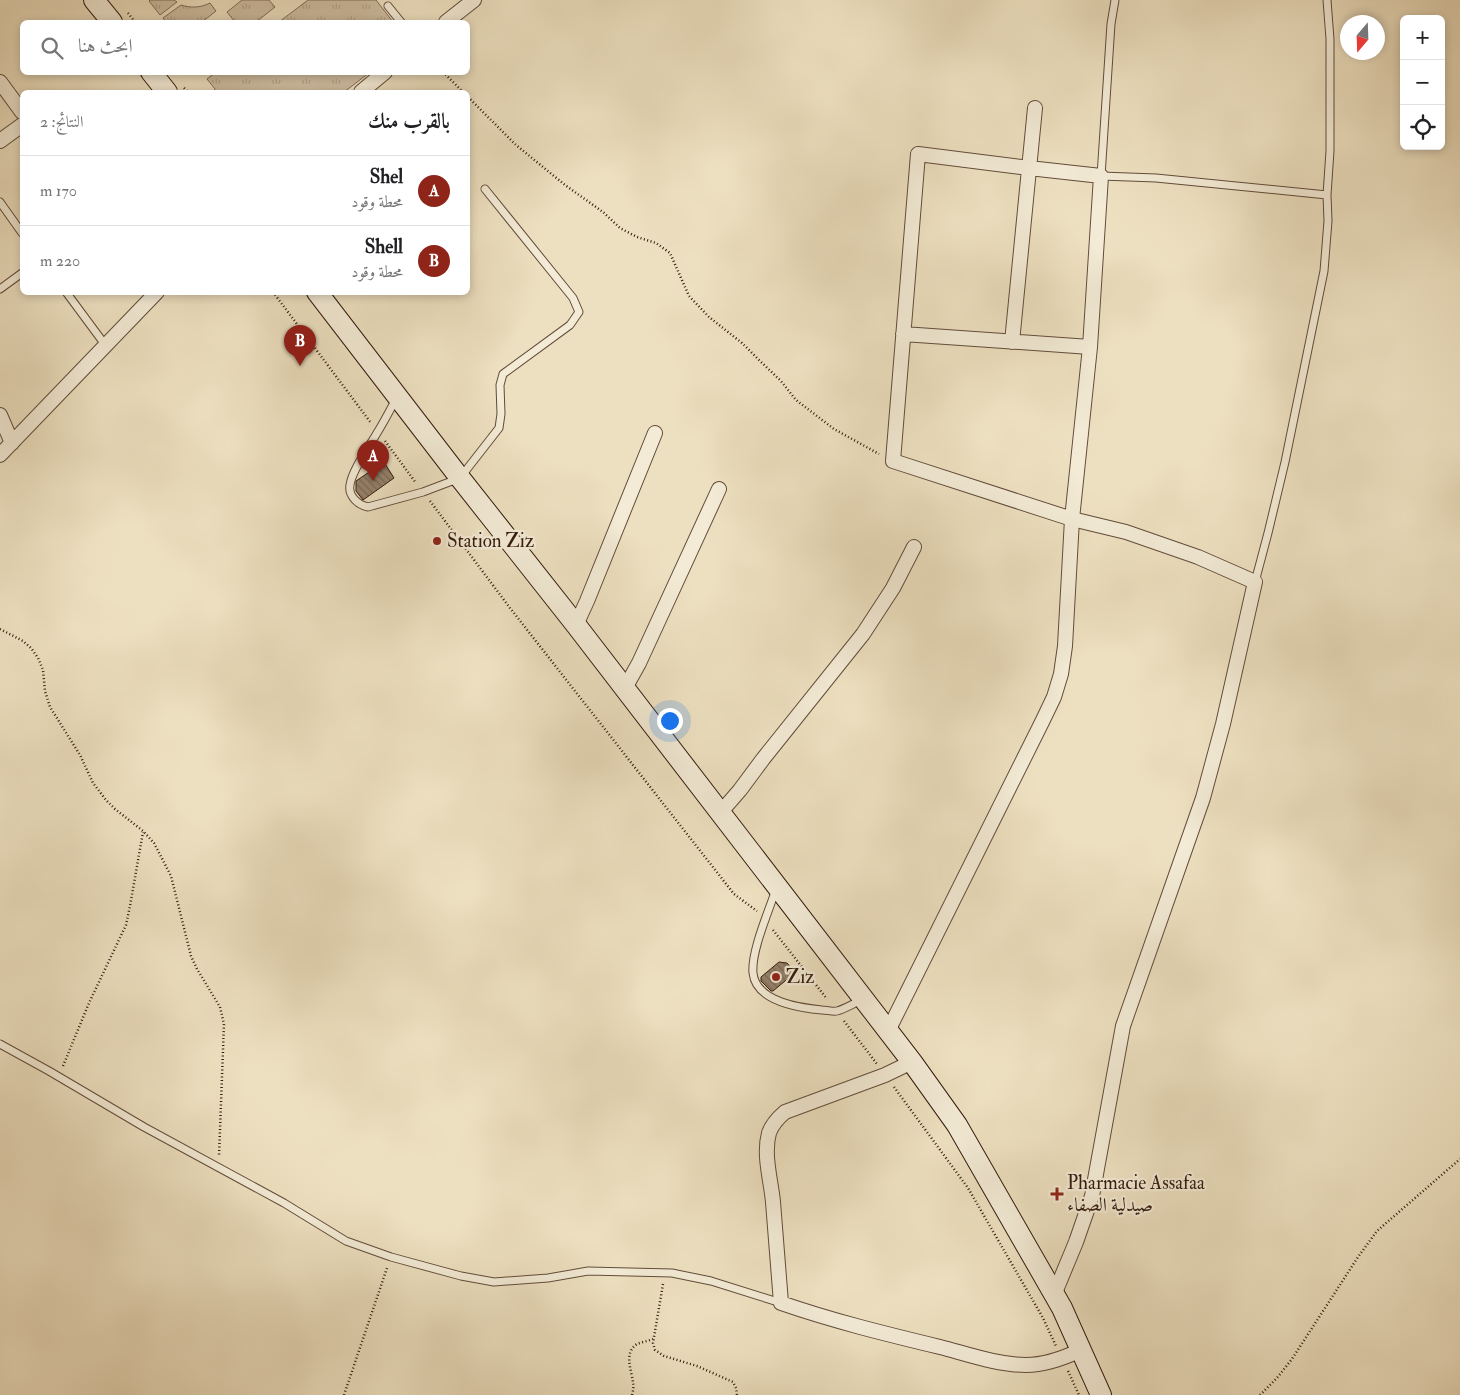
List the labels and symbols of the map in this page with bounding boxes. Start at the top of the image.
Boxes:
north arrow [1340,15,1385,60]
pin: B [284,325,316,366]
pin: A [357,440,389,481]
place label: Station Ziz [447,529,534,553]
marker: Station Ziz [431,535,443,547]
your location [657,708,683,734]
place label: Ziz [786,965,815,989]
marker: Ziz [770,971,782,983]
place label: Pharmacie Assafaa صيدلية الصفاء [1067,1171,1205,1217]
marker: Pharmacie Assafaa صيدلية الصفاء [1051,1188,1063,1200]

